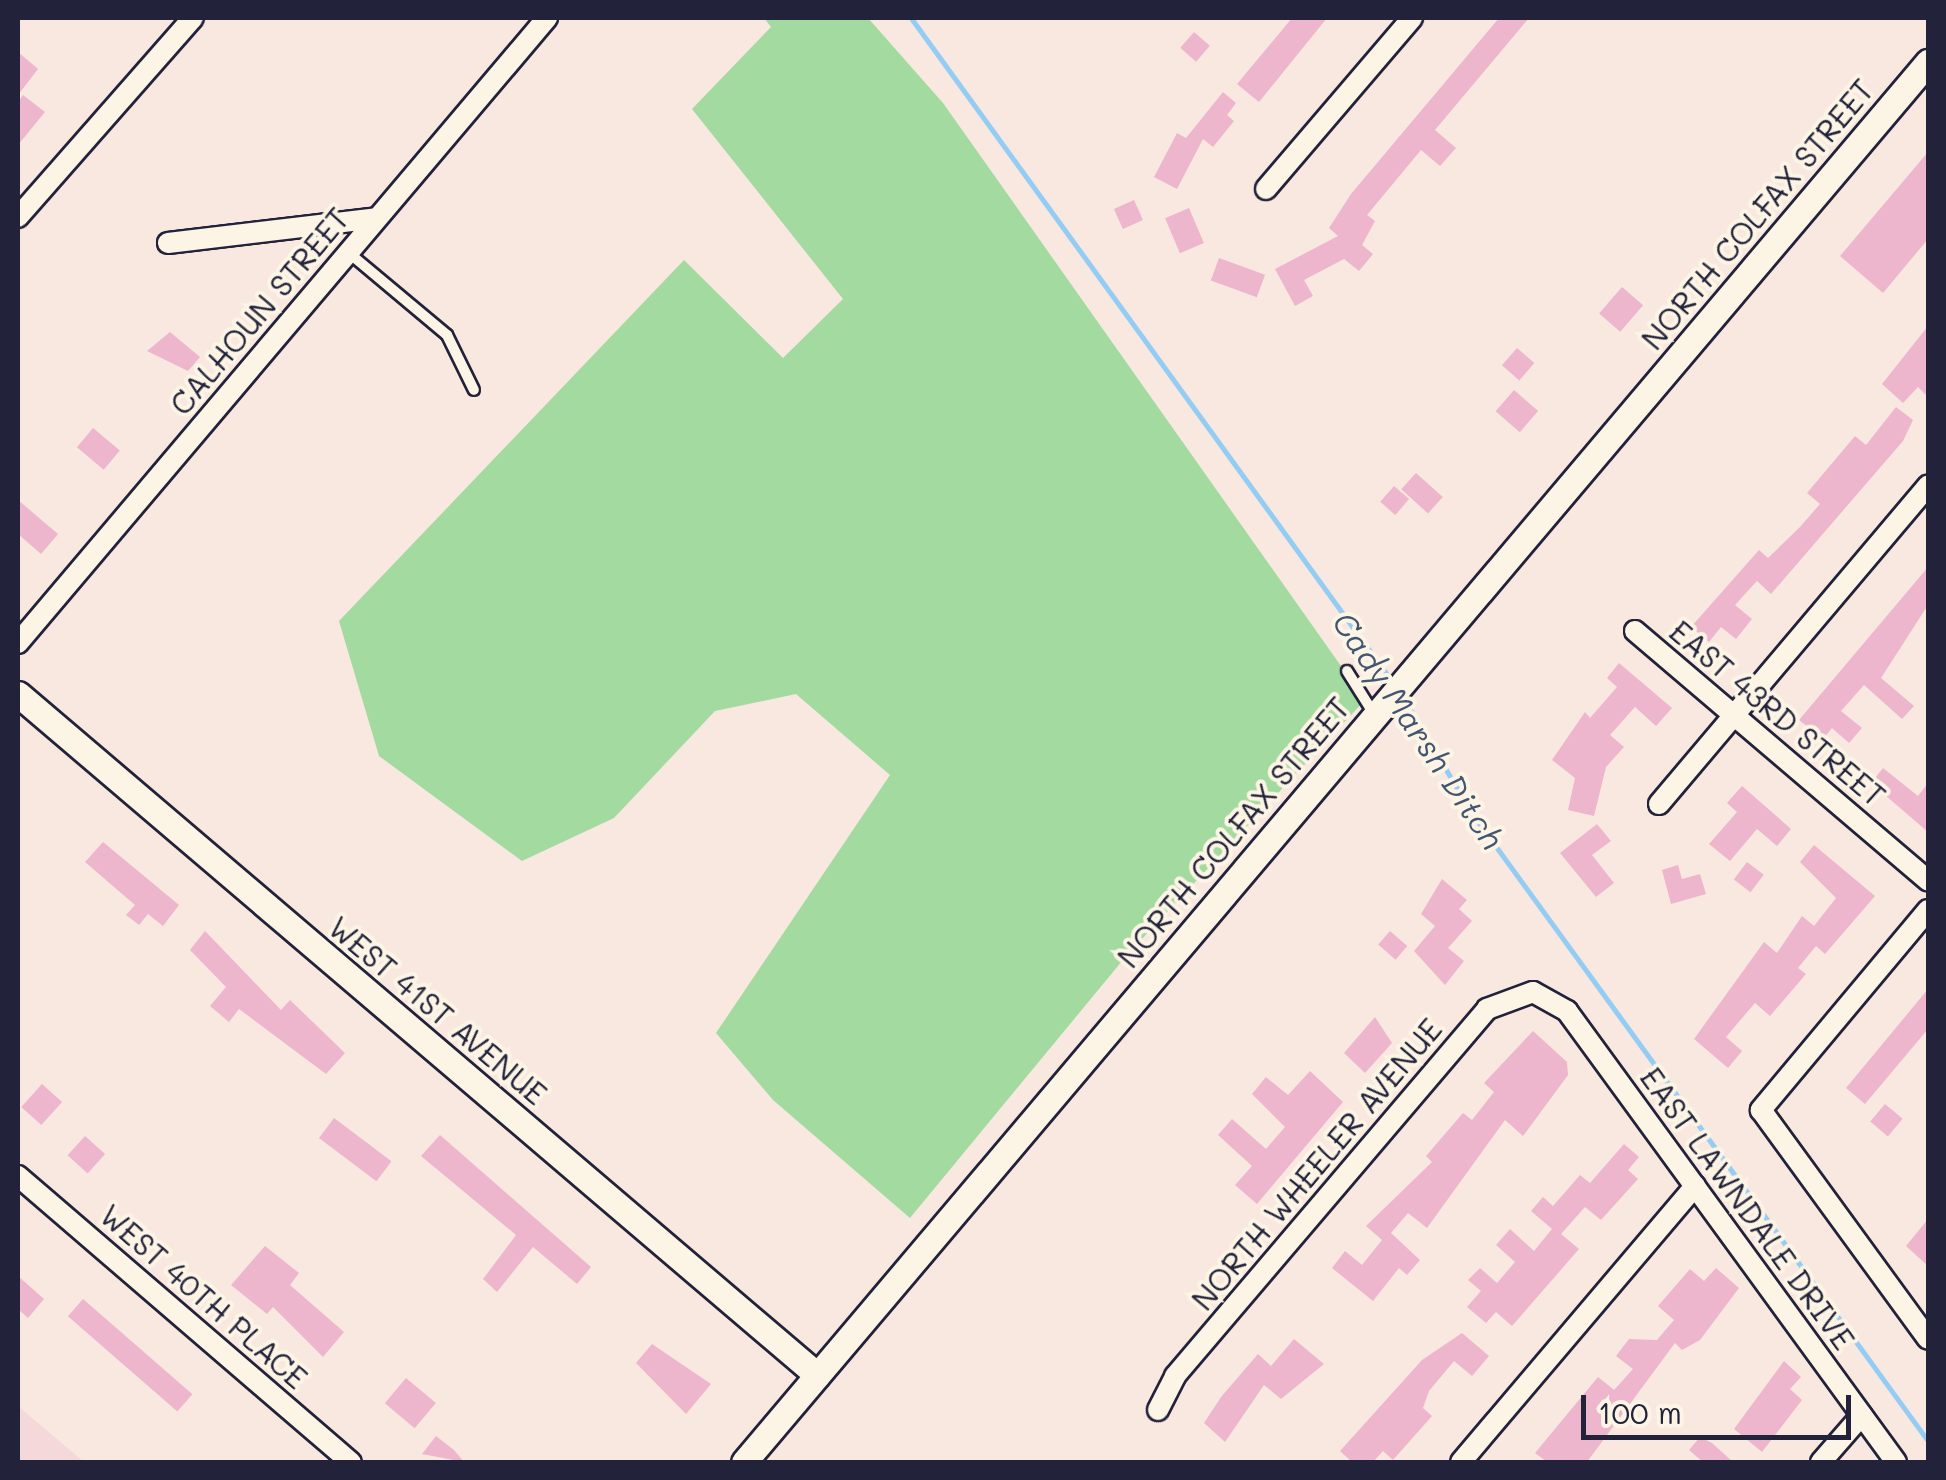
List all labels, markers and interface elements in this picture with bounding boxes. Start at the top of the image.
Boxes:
street label: NORTH COLFAX STREET [1633,72,1881,356]
street label: CALHOUN STREET [162,200,356,422]
water label: Cady Marsh Ditch [1325,604,1513,856]
street label: EAST 43RD STREET [1663,613,1893,813]
street label: NORTH COLFAX STREET [1109,690,1357,974]
street label: WEST 41ST AVENUE [322,908,554,1112]
street label: NORTH WHEELER AVENUE [1184,1011,1448,1317]
street label: EAST LAWNDALE DRIVE [1634,1060,1862,1356]
street label: WEST 40TH PLACE [93,1196,315,1396]
scale bar [1586,1375,1856,1437]
text: 100 m [1598,1392,1682,1432]

